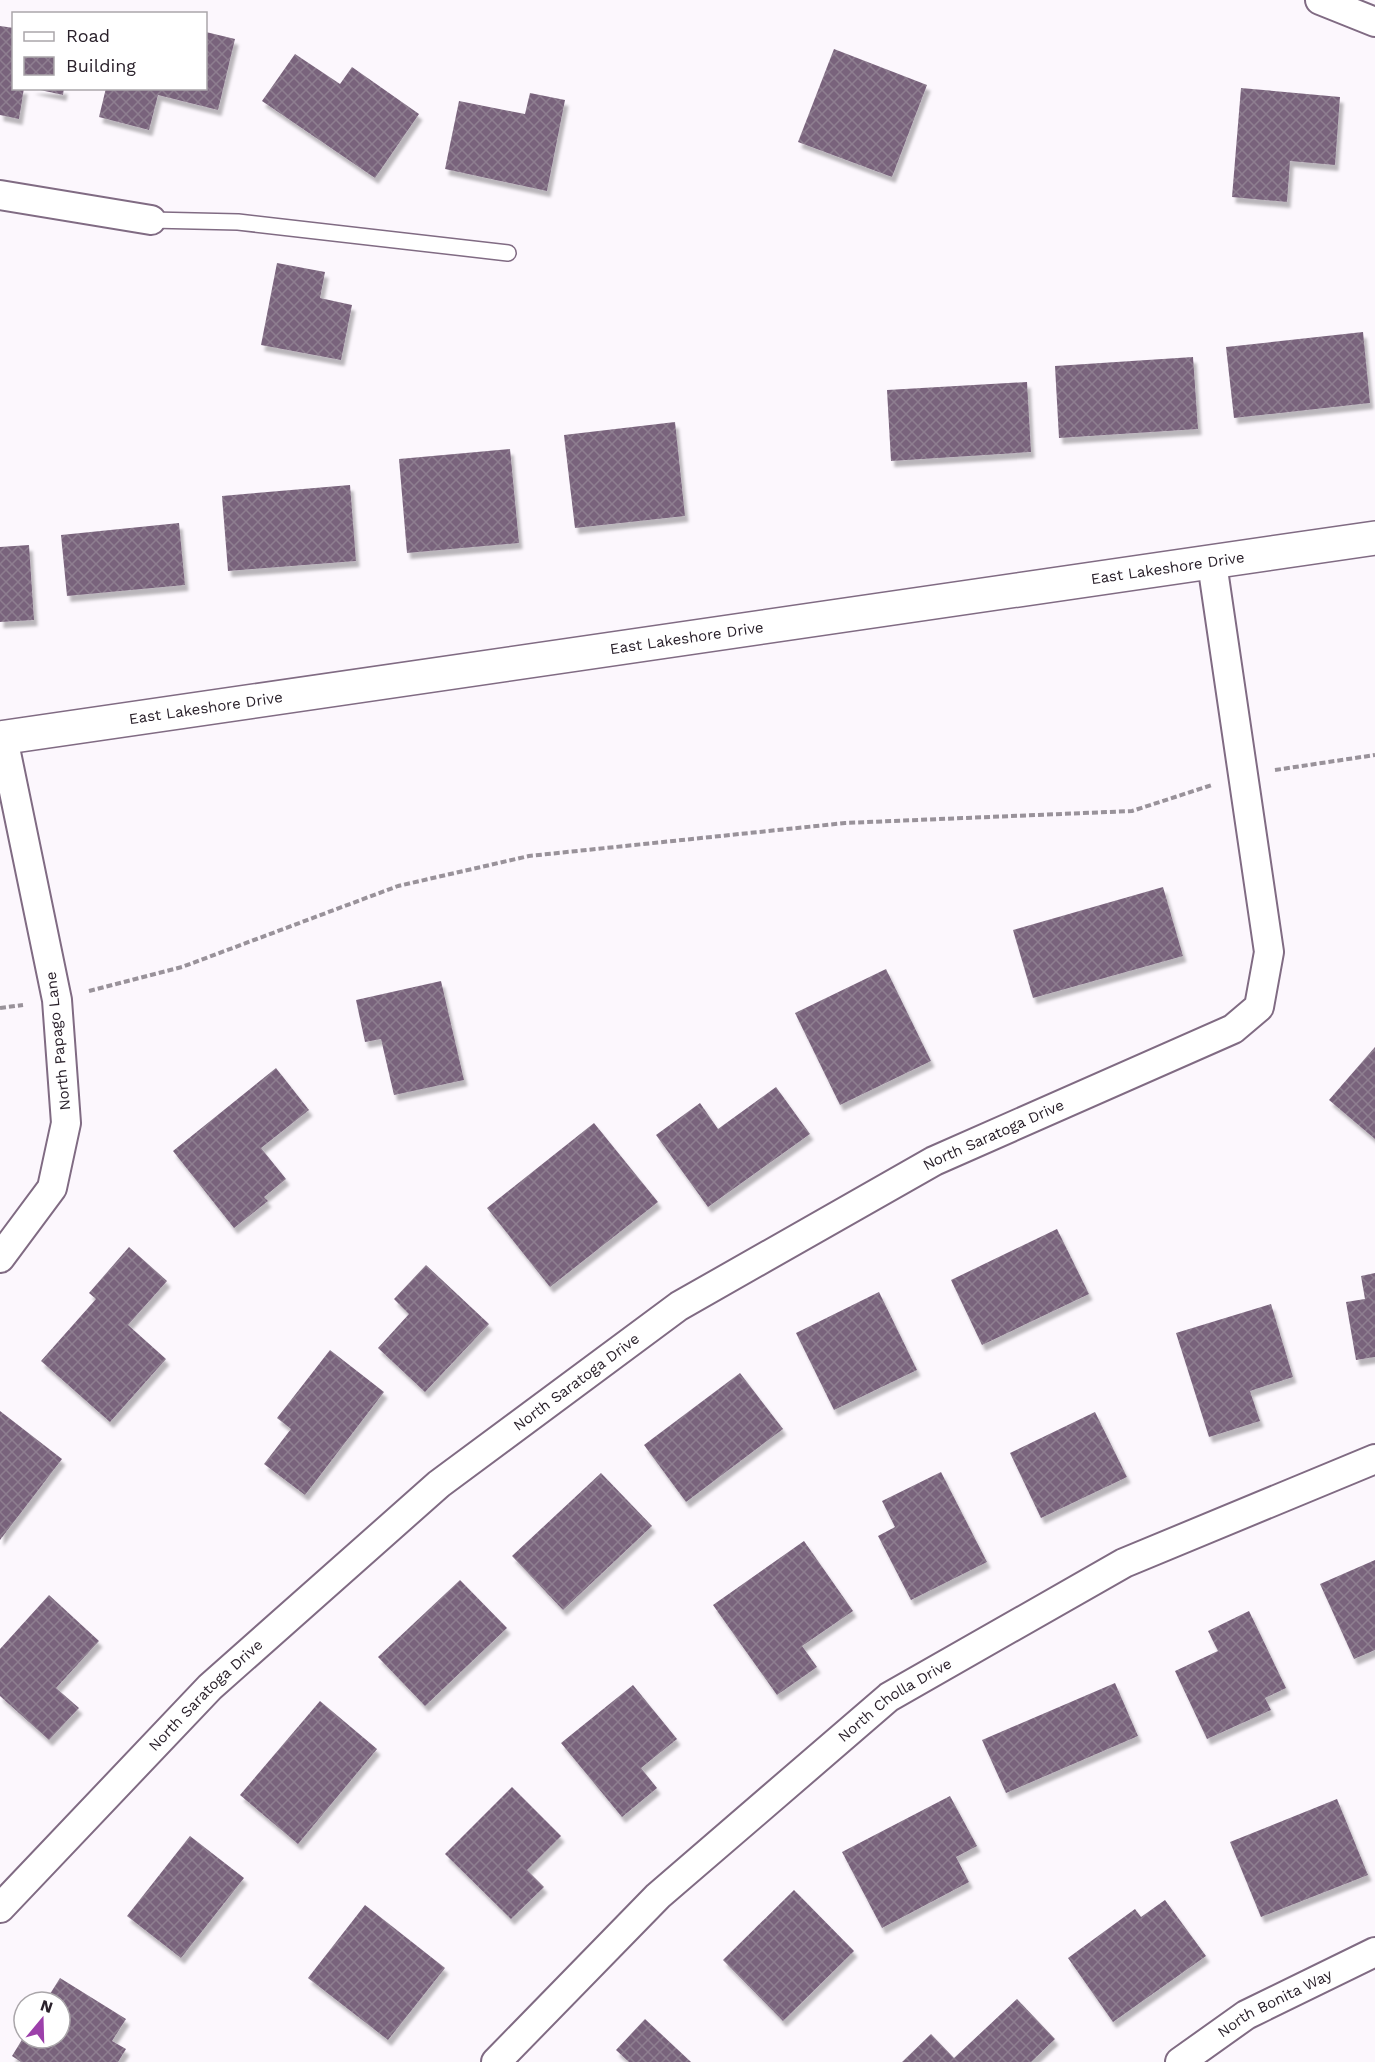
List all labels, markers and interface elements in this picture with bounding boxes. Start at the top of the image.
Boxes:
legend [12,12,207,90]
text: Road [66,25,110,46]
text: Building [66,55,136,76]
street label: East Lakeshore Drive [1090,548,1246,588]
street label: East Lakeshore Drive [609,618,765,658]
street label: East Lakeshore Drive [128,688,284,728]
street label: North Papago Lane [42,971,74,1111]
street label: North Saratoga Drive [920,1096,1067,1174]
street label: North Saratoga Drive [510,1329,643,1435]
street label: North Saratoga Drive [145,1636,266,1755]
street label: North Cholla Drive [834,1654,955,1746]
street label: North Bonita Way [1214,1965,1335,2041]
north arrow [12,1990,72,2050]
text: N [38,1995,55,2017]

